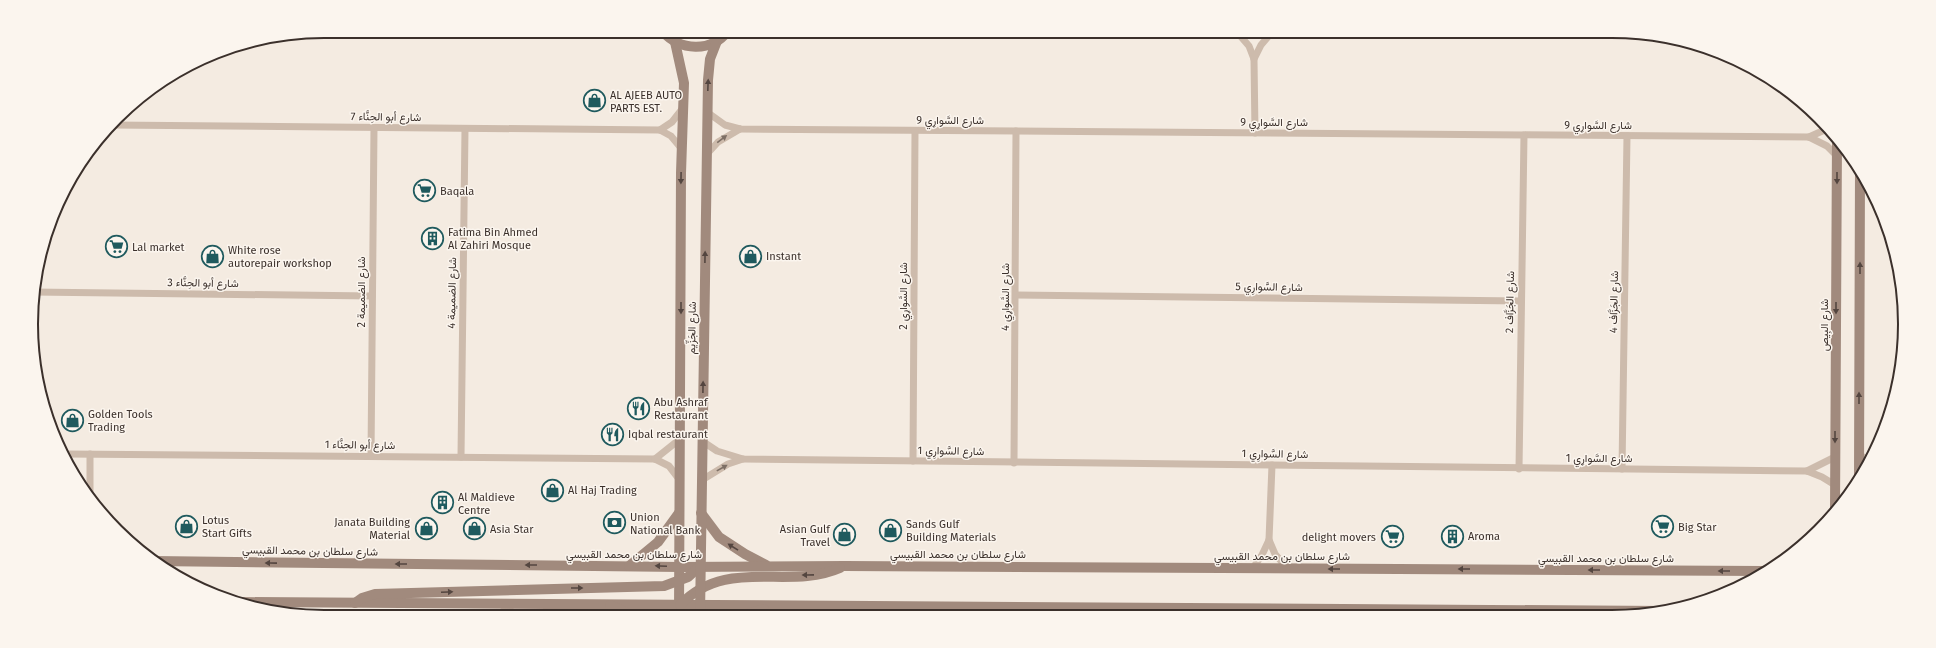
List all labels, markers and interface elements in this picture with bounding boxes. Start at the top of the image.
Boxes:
one-way arrow [705,78,711,91]
shop icon: AL AJEEB AUTO PARTS EST. [582,88,608,114]
place label: AL AJEEB AUTO PARTS EST. [610,89,682,115]
street label: شارع أبو الحِنَّاء 7 [351,110,422,125]
street label: شارع السَّوارِي 9 [916,114,984,130]
street label: شارع السَّوارِي 9 [1240,116,1308,132]
street label: شارع السَّوارِي 9 [1564,119,1632,135]
one-way arrow [716,135,727,144]
one-way arrow [678,172,685,184]
one-way arrow [1834,172,1840,185]
supermarket icon: Baqala [411,178,437,204]
place label: Baqala [440,185,474,198]
building icon: Fatima Bin Ahmed Al Zahiri Mosque [419,225,445,251]
place label: Fatima Bin Ahmed Al Zahiri Mosque [448,226,538,252]
supermarket icon: Lal market [104,234,130,260]
place label: Lal market [132,241,185,254]
shop icon: White rose autorepair workshop [200,243,226,269]
shop icon: Instant [737,243,763,269]
place label: White rose autorepair workshop [228,244,332,270]
one-way arrow [702,250,708,263]
place label: Instant [766,250,801,263]
street label: شارع الضميمة 2 [355,256,369,327]
street label: شارع الضميمة 4 [445,257,460,329]
one-way arrow [1857,261,1863,274]
street label: شارع السَّوارِي 2 [897,262,913,330]
street label: شارع السَّوارِي 4 [999,263,1015,331]
street label: شارع الجَزَّاف 2 [1503,270,1518,333]
street label: شارع الجَزَّاف 4 [1607,270,1622,333]
street label: شارع أبو الحِنَّاء 3 [167,276,239,291]
street label: شارع السَّوارِي 5 [1235,280,1303,297]
street label: شارع البِيص [1818,298,1832,351]
street label: شارع الجَزِّيم [685,301,700,355]
one-way arrow [678,302,684,315]
one-way arrow [1833,302,1839,315]
one-way arrow [700,380,706,393]
one-way arrow [1856,391,1862,404]
restaurant icon: Abu Ashraf Restaurant [626,395,652,421]
place label: Abu Ashraf Restaurant [654,396,709,422]
shop icon: Golden Tools Trading [60,407,86,433]
place label: Golden Tools Trading [88,408,153,434]
restaurant icon: Iqbal restaurant [599,421,625,447]
place label: Iqbal restaurant [628,428,708,441]
one-way arrow [1832,431,1838,444]
street label: شارع أبو الحِنَّاء 1 [325,438,396,453]
street label: شارع السَّوارِي 1 [917,444,985,461]
street label: شارع السَّوارِي 1 [1241,447,1309,464]
street label: شارع السَّوارِي 1 [1566,452,1633,468]
one-way arrow [716,464,727,471]
shop icon: Al Haj Trading [540,477,566,503]
place label: Al Haj Trading [568,484,637,497]
building icon: Al Maldieve Centre [429,490,455,516]
place label: Al Maldieve Centre [458,491,515,517]
bank icon: Union National Bank [601,510,627,536]
place label: Union National Bank [630,511,701,537]
shop icon: Lotus Start Gifts [174,513,200,539]
place label: Lotus Start Gifts [202,514,252,540]
supermarket icon: Big Star [1650,514,1676,540]
shop icon: Janata Building Material [413,515,439,541]
place label: Janata Building Material [334,516,410,542]
shop icon: Asia Star [462,516,488,542]
shop icon: Sands Gulf Building Materials [877,517,903,543]
place label: Sands Gulf Building Materials [906,518,996,544]
place label: Big Star [1678,521,1717,534]
shop icon: Asian Gulf Travel [832,522,858,548]
place label: Asia Star [490,523,534,536]
place label: Asian Gulf Travel [780,523,831,549]
building icon: Aroma [1439,523,1465,549]
supermarket icon: delight movers [1379,524,1405,550]
place label: Aroma [1468,530,1500,543]
place label: delight movers [1302,531,1376,544]
street label: شارع سلطان بن محمد القبيسي [242,543,378,562]
one-way arrow [728,543,739,551]
street label: شارع سلطان بن محمد القبيسي [566,548,702,564]
street label: شارع سلطان بن محمد القبيسي [890,548,1026,564]
street label: شارع سلطان بن محمد القبيسي [1214,550,1350,566]
street label: شارع سلطان بن محمد القبيسي [1538,552,1674,568]
one-way arrow [264,560,277,566]
one-way arrow [394,561,407,567]
one-way arrow [524,562,537,568]
one-way arrow [654,563,667,569]
one-way arrow [1327,566,1340,572]
one-way arrow [1457,566,1470,572]
one-way arrow [1587,567,1600,573]
one-way arrow [1717,568,1730,574]
one-way arrow [801,572,814,578]
one-way arrow [571,585,584,591]
one-way arrow [441,589,454,595]

